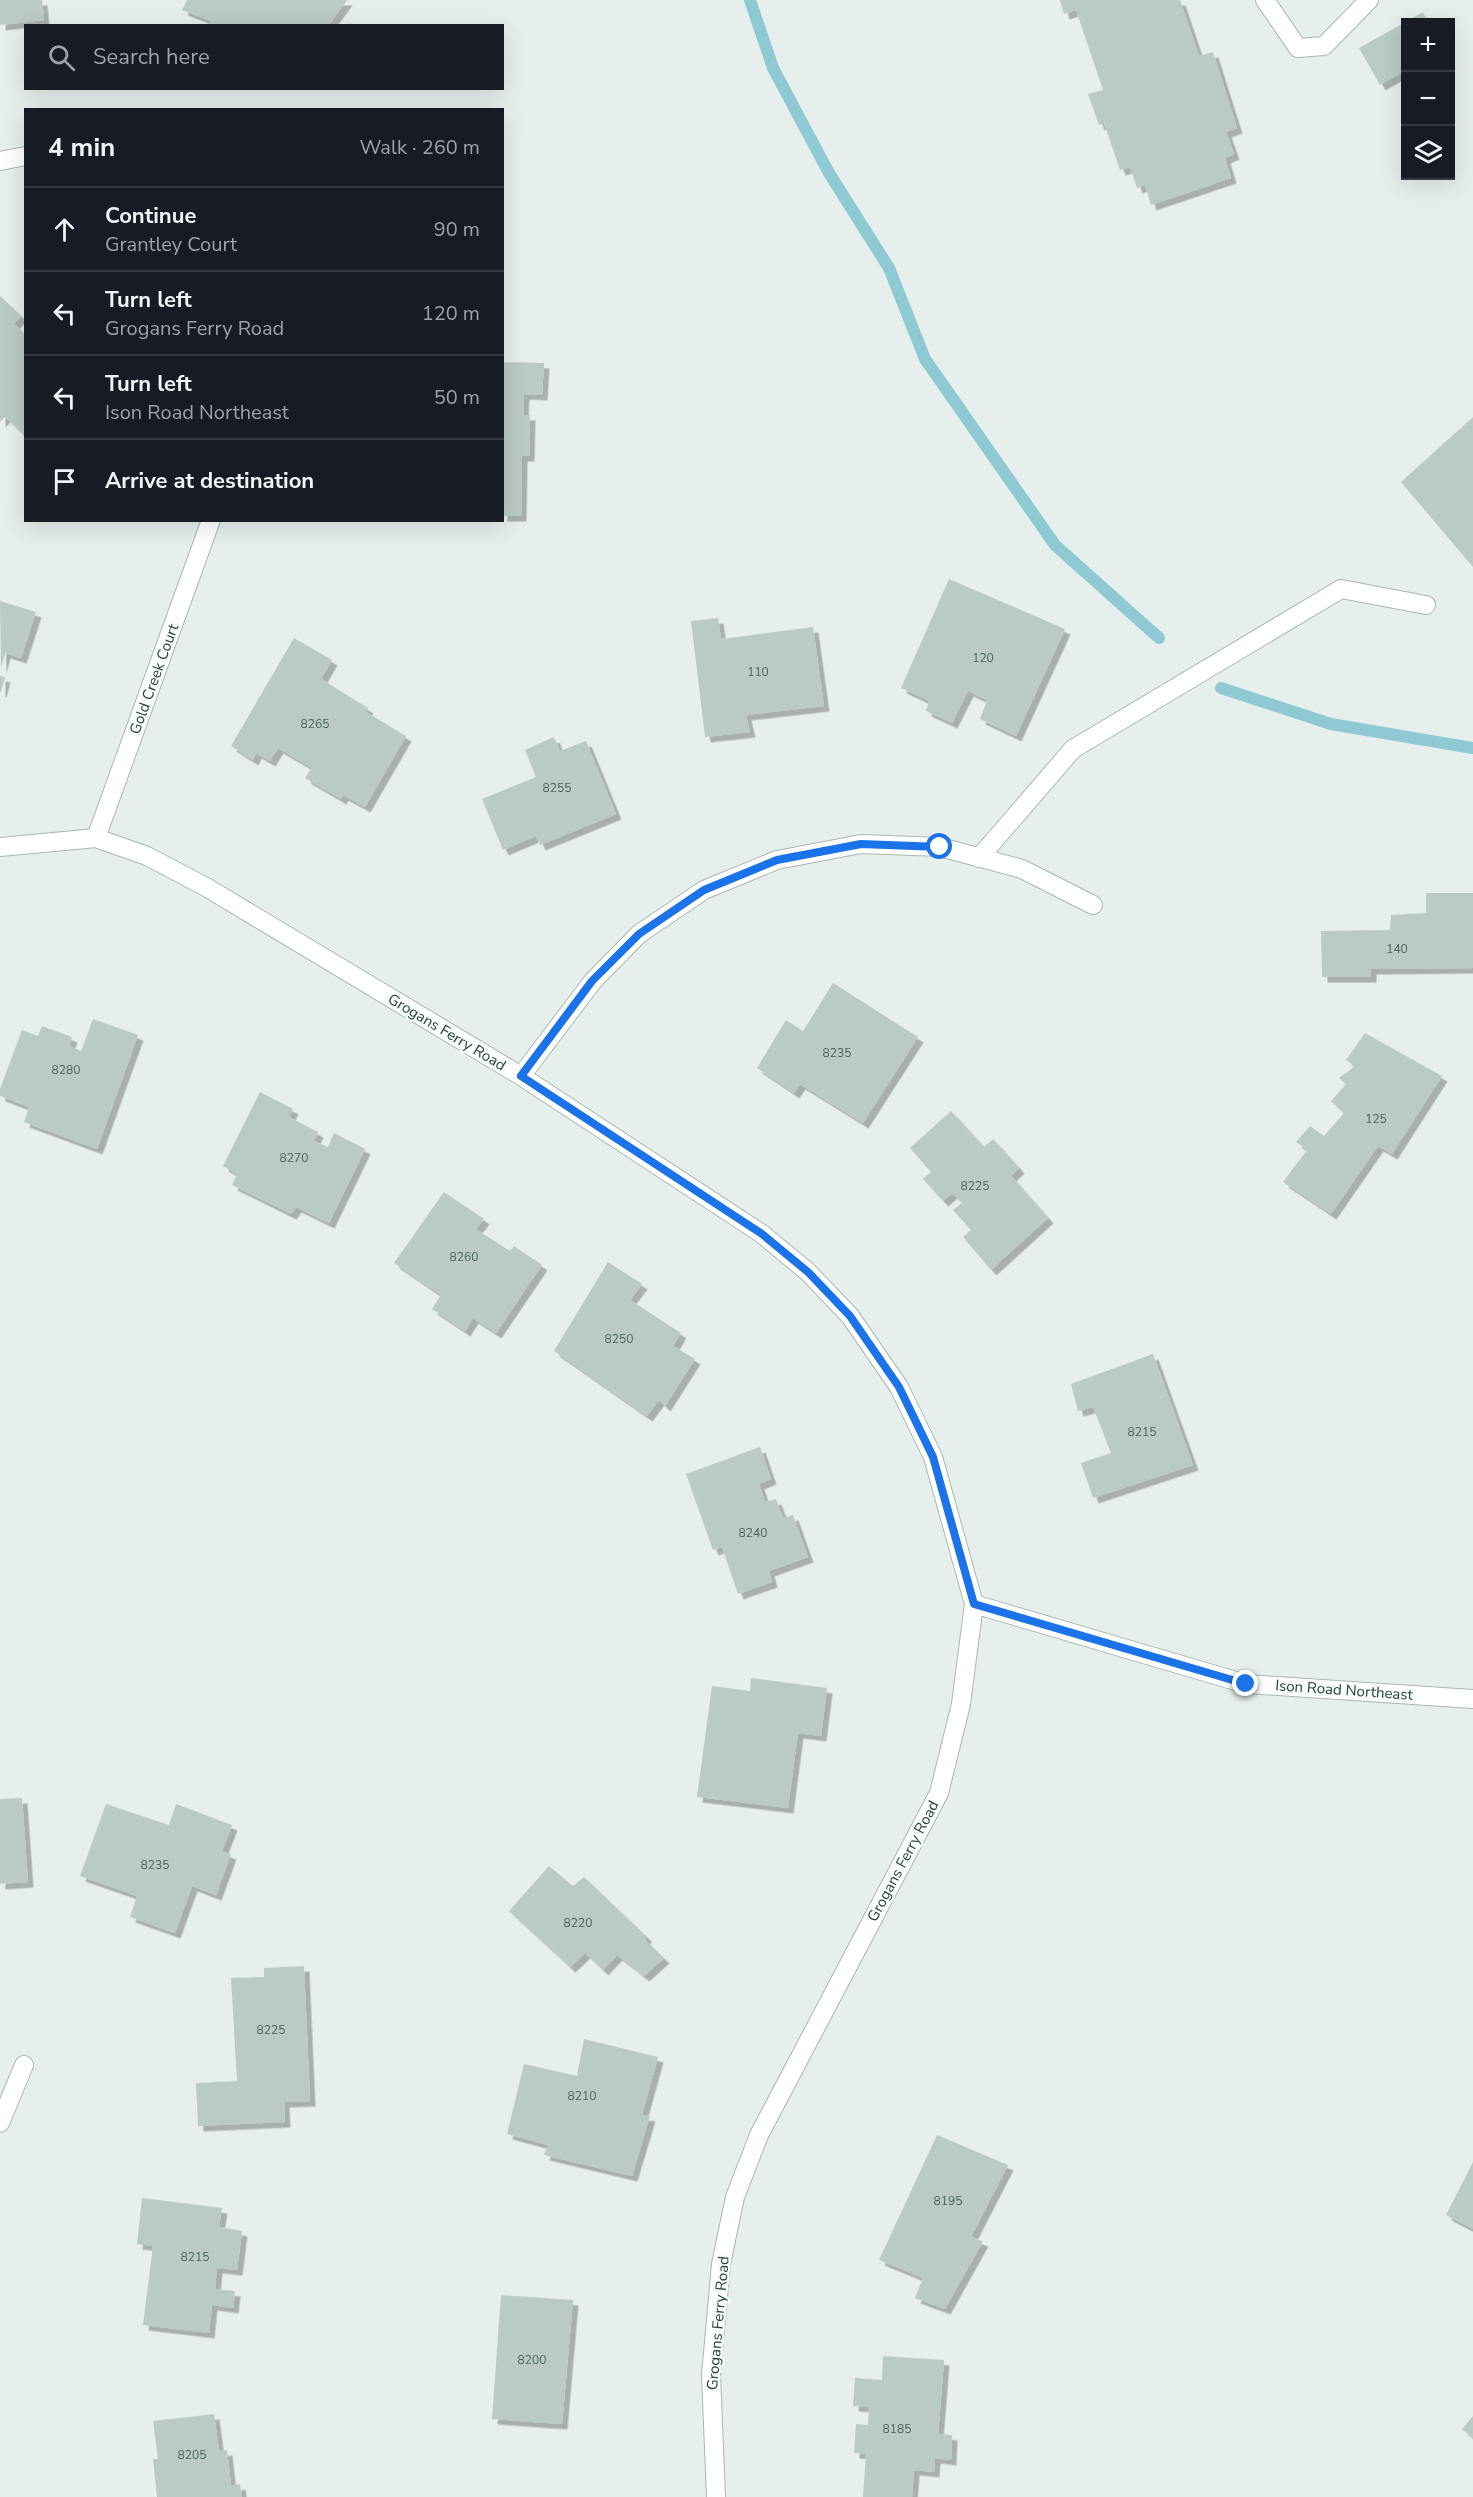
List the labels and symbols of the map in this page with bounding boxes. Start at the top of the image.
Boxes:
street label: Gold Creek Court [125,620,184,737]
house number: 120 [972,650,994,666]
house number: 110 [747,664,769,680]
house number: 8265 [301,716,329,732]
house number: 8255 [543,780,571,796]
route start [926,833,952,859]
house number: 140 [1386,941,1408,957]
street label: Grogans Ferry Road [384,989,510,1075]
house number: 8235 [823,1045,851,1061]
house number: 8280 [52,1062,80,1078]
house number: 125 [1365,1111,1387,1127]
house number: 8270 [280,1150,308,1166]
house number: 8225 [961,1178,989,1194]
house number: 8260 [450,1249,478,1265]
house number: 8250 [605,1331,633,1347]
house number: 8215 [1128,1424,1156,1440]
house number: 8240 [739,1525,767,1541]
route end [1232,1670,1258,1696]
street label: Ison Road Northeast [1275,1675,1414,1705]
street label: Grogans Ferry Road [863,1797,943,1925]
house number: 8235 [141,1857,169,1873]
house number: 8220 [564,1915,592,1931]
house number: 8225 [257,2022,285,2038]
house number: 8210 [568,2088,596,2104]
house number: 8195 [934,2193,962,2209]
house number: 8215 [181,2249,209,2265]
street label: Grogans Ferry Road [702,2255,734,2391]
house number: 8200 [518,2352,546,2368]
house number: 8185 [883,2421,911,2437]
house number: 8205 [178,2447,206,2463]

